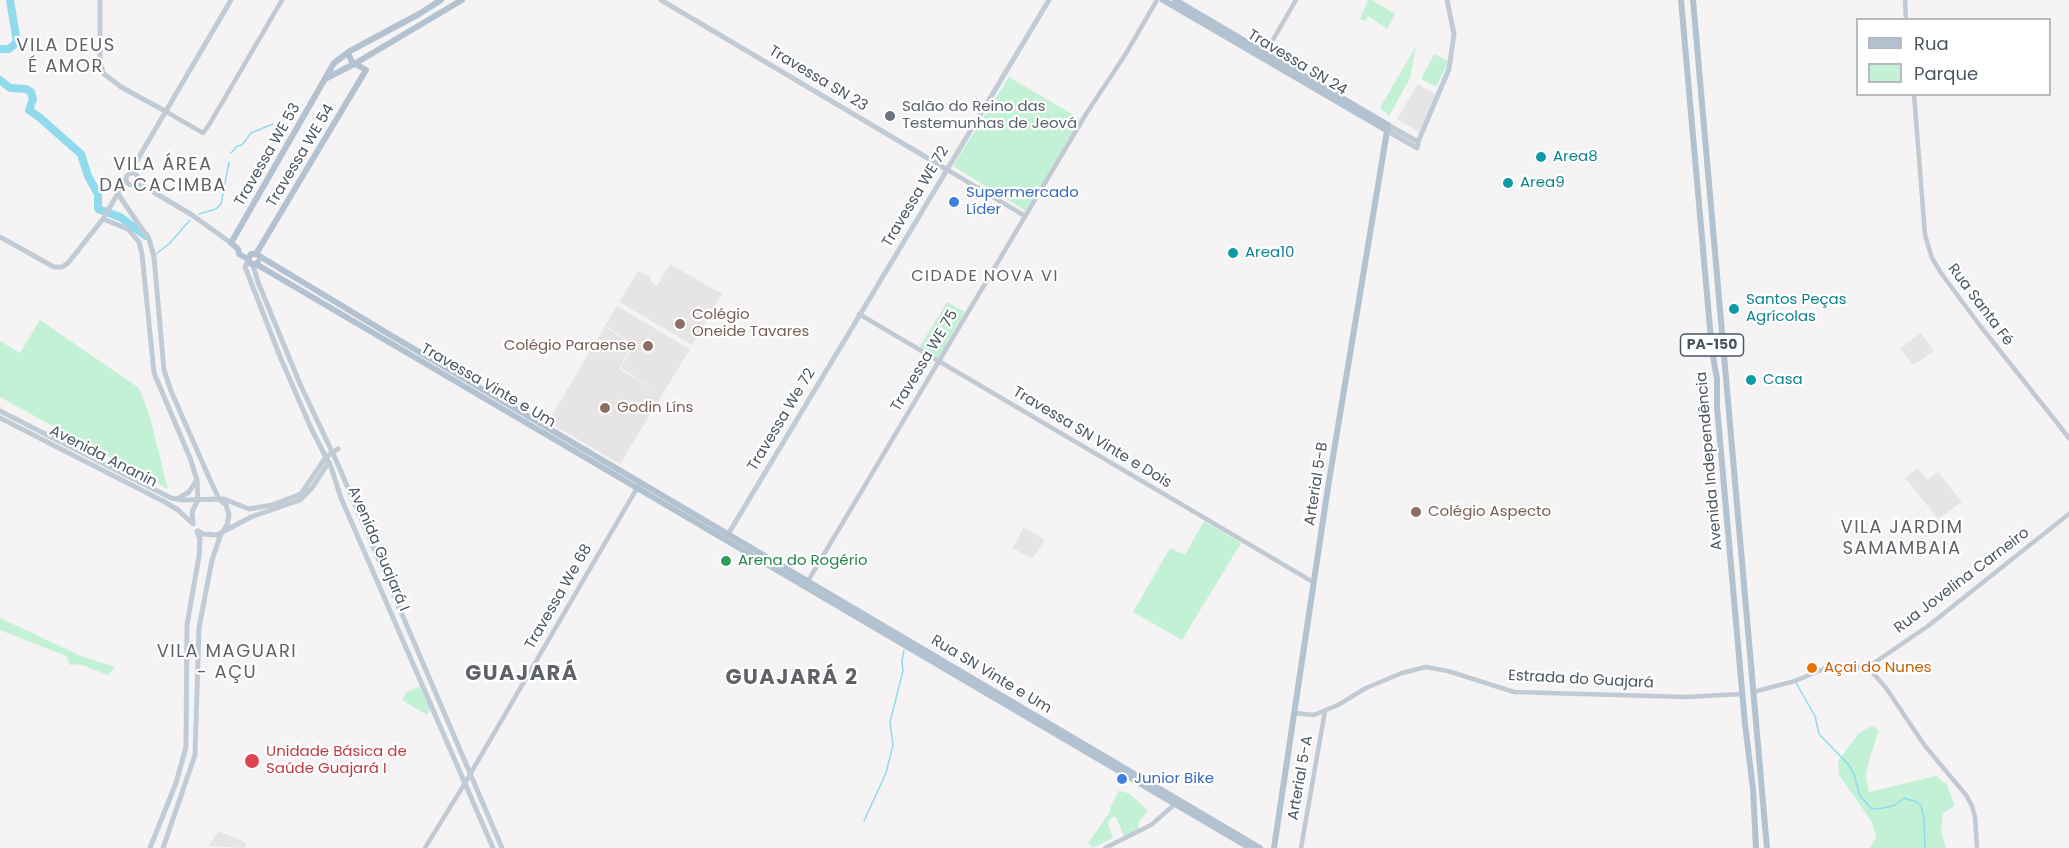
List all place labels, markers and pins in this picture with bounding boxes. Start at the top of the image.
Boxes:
place label: Salão do Reino das Testemunhas de Jeová [902,98,1077,133]
marker: Salão do Reino das Testemunhas de Jeová [883,109,897,123]
place label: Area8 [1553,148,1598,166]
marker: Area8 [1534,150,1548,164]
place label: Area9 [1520,174,1565,192]
marker: Area9 [1501,176,1515,190]
place label: Supermercado Líder [966,184,1079,219]
marker: Supermercado Líder [947,195,961,209]
place label: Area10 [1245,244,1294,262]
marker: Area10 [1226,246,1240,260]
place label: Santos Peças Agrícolas [1746,291,1846,326]
marker: Santos Peças Agrícolas [1727,302,1741,316]
place label: Colégio Oneide Tavares [692,306,809,341]
marker: Colégio Oneide Tavares [673,317,687,331]
place label: Colégio Paraense [504,337,636,355]
marker: Colégio Paraense [641,339,655,353]
place label: Casa [1763,371,1803,389]
marker: Casa [1744,373,1758,387]
place label: Godin Líns [617,399,693,417]
marker: Godin Líns [598,401,612,415]
place label: Colégio Aspecto [1428,503,1551,521]
marker: Colégio Aspecto [1409,505,1423,519]
place label: Arena do Rogério [738,552,868,570]
marker: Arena do Rogério [719,554,733,568]
place label: Açai do Nunes [1824,659,1932,677]
marker: Açai do Nunes [1805,661,1819,675]
place label: Unidade Básica de Saúde Guajará I [266,743,407,778]
marker: Unidade Básica de Saúde Guajará I [243,752,261,770]
place label: Junior Bike [1134,770,1214,788]
marker: Junior Bike [1115,772,1129,786]

